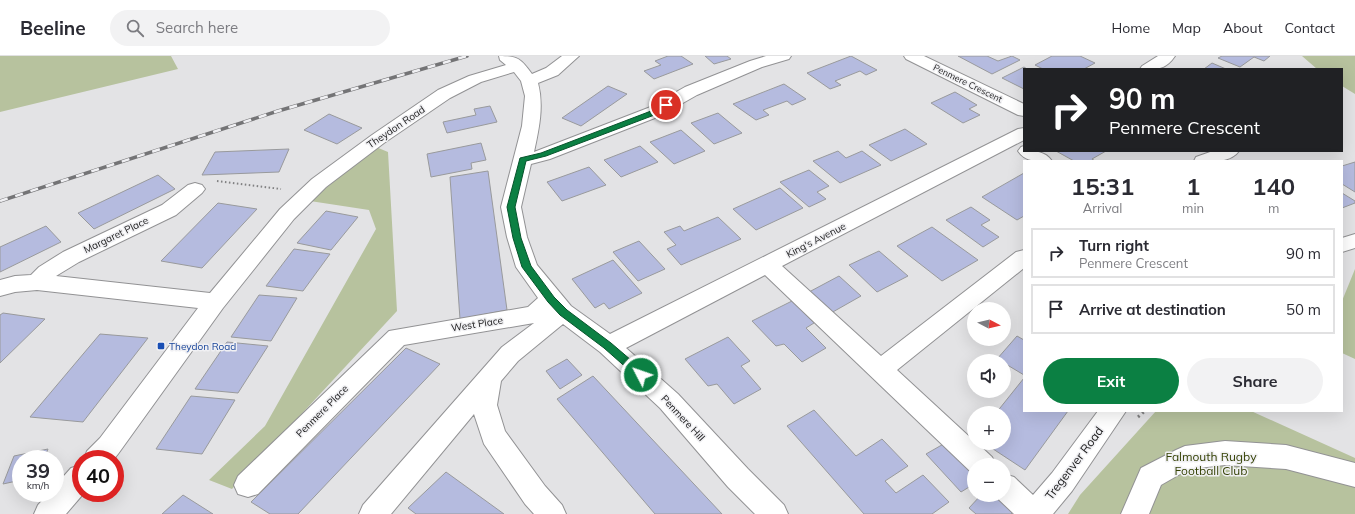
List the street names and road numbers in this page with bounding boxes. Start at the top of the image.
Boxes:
street label: Penmere Crescent [932,62,1004,104]
street label: Theydon Road [365,103,427,151]
street label: Margaret Place [81,214,151,256]
street label: King's Avenue [784,219,848,261]
street label: West Place [450,313,504,335]
street label: Penmere Place [293,382,351,440]
street label: Penmere Hill [658,392,708,444]
street label: Tregenver Road [1042,424,1106,502]

